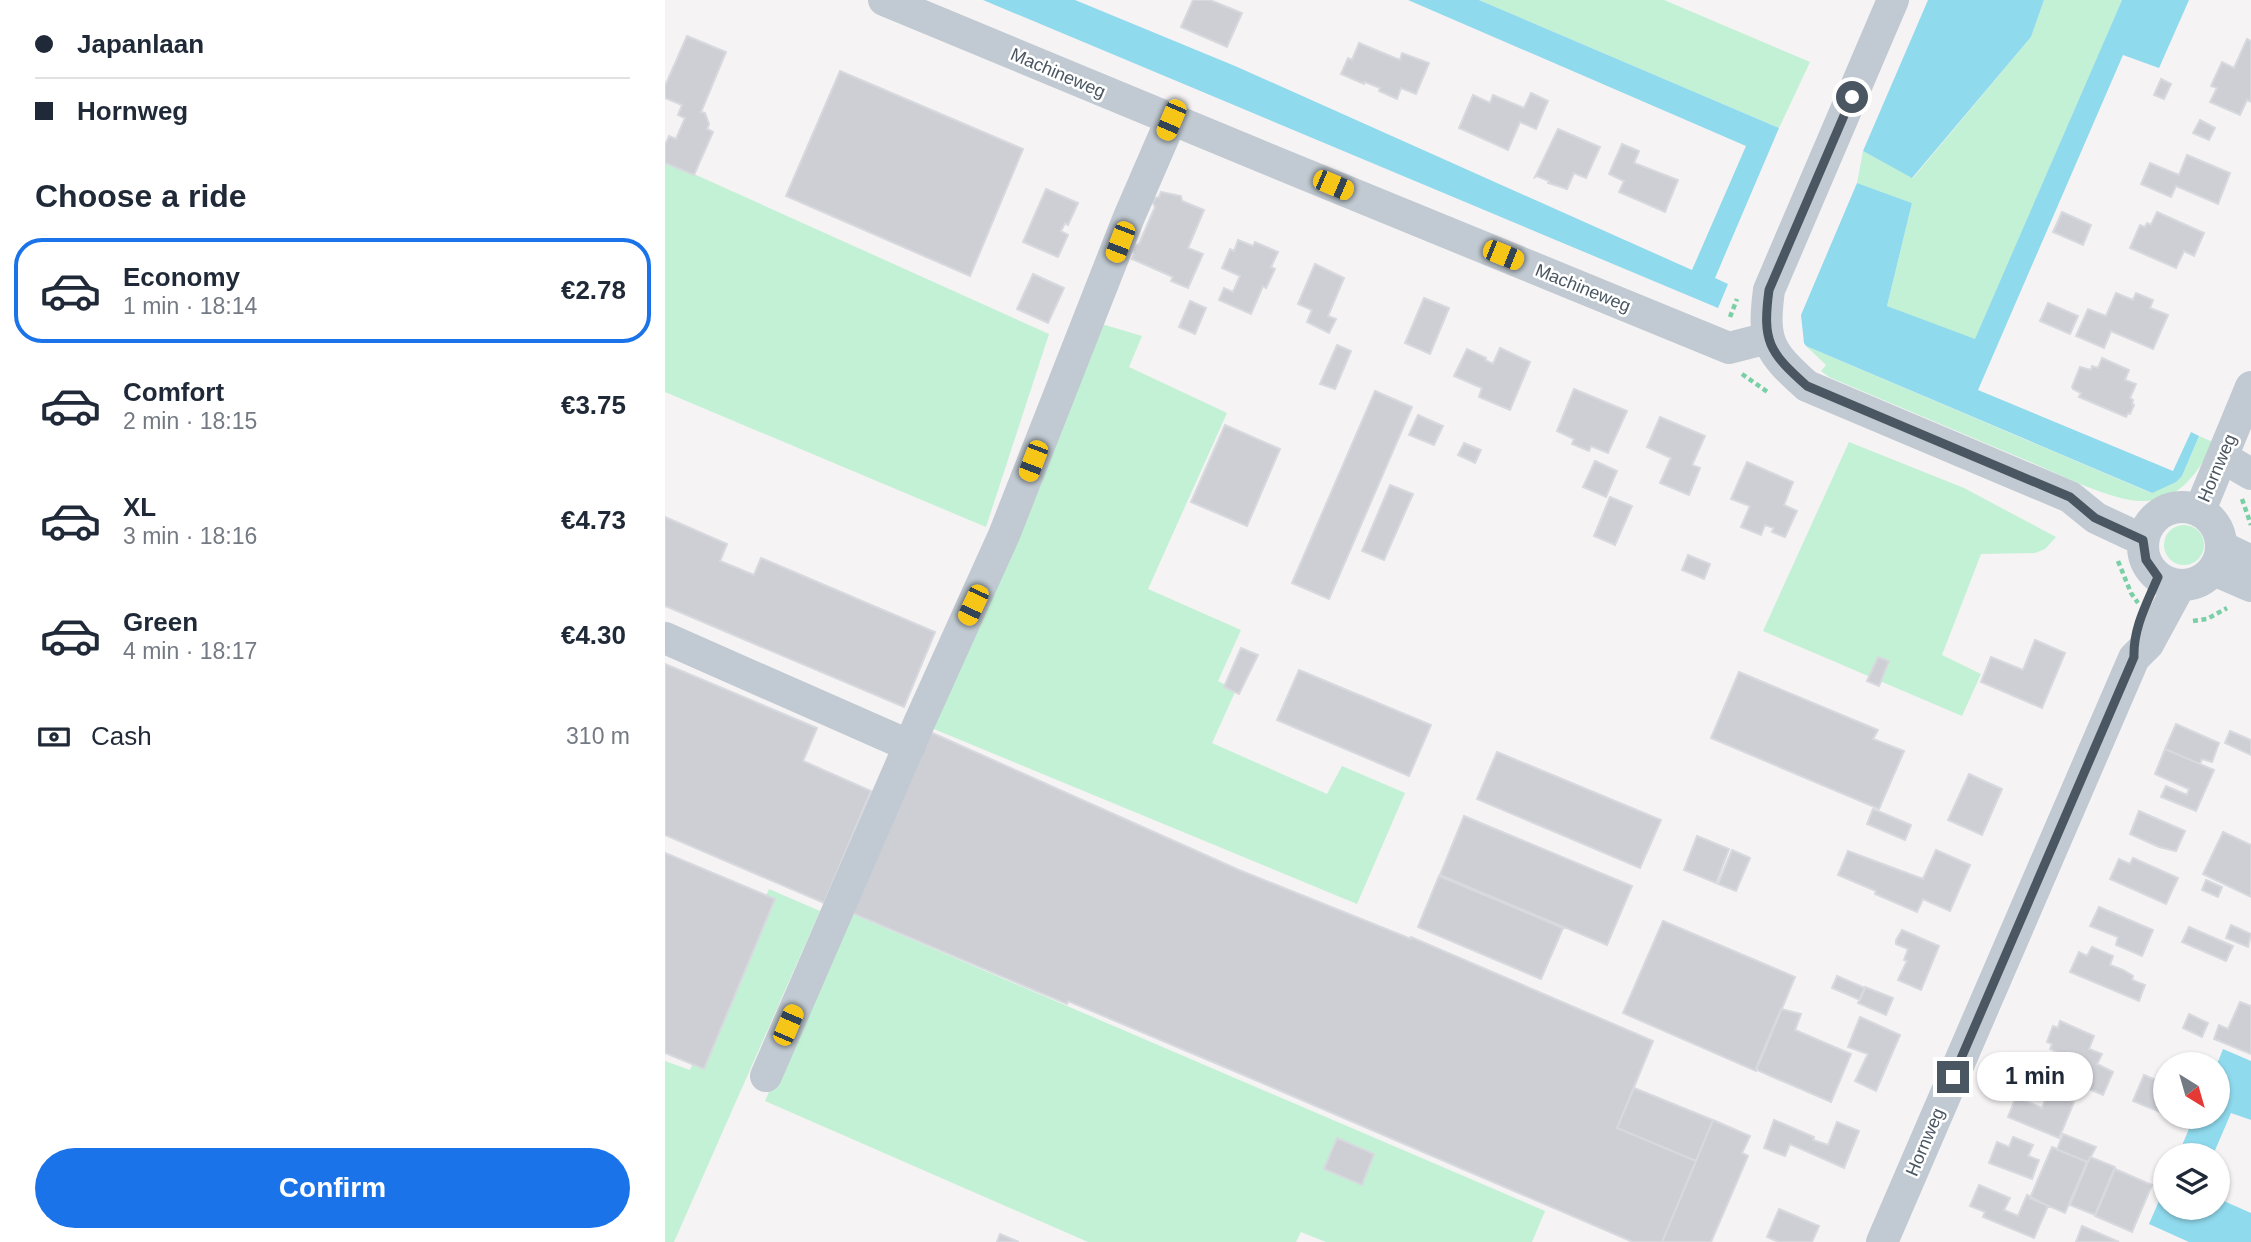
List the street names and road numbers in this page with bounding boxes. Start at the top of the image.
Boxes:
street label: Machineweg [1008,44,1108,102]
street label: Machineweg [1532,260,1634,316]
street label: Hornweg [2194,431,2240,505]
street label: Hornweg [1902,1105,1948,1179]

